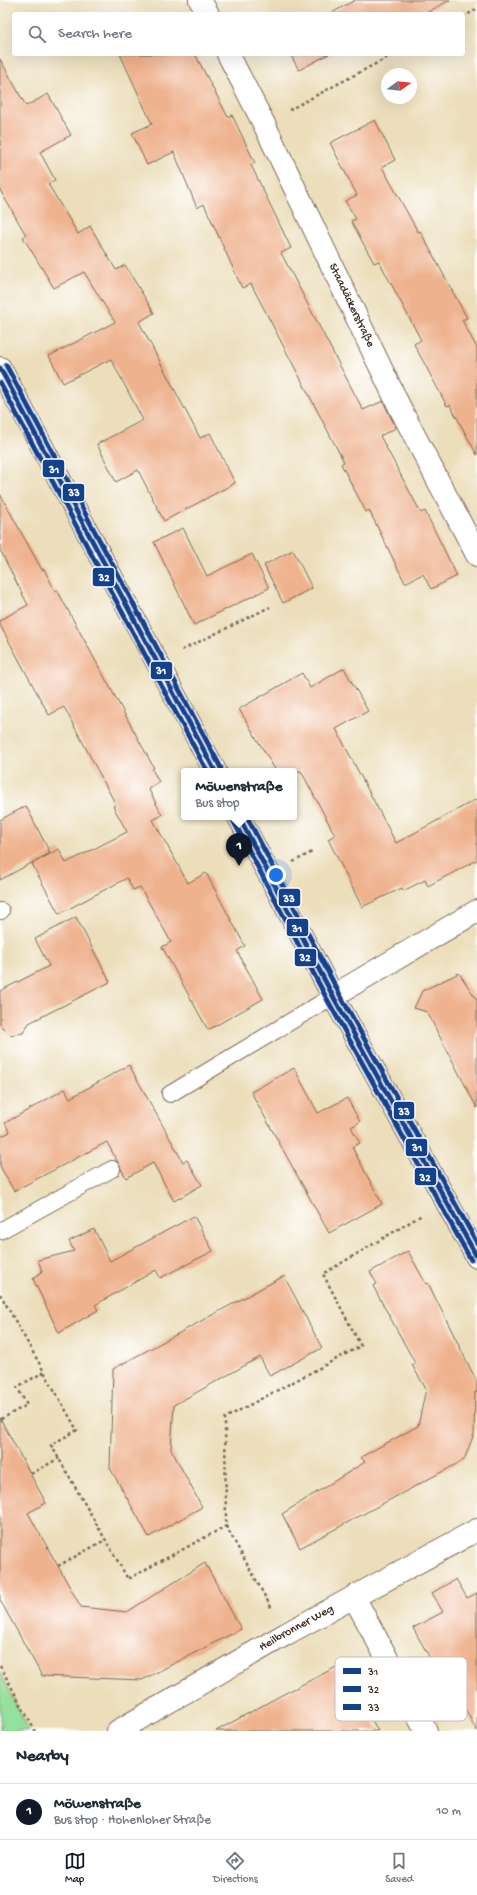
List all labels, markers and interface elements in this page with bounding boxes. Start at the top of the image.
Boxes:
search box [12,12,465,56]
icon: search [26,23,48,45]
text: Search here [58,25,132,43]
north arrow [381,68,417,104]
street label: Staadäckerstraße [325,261,377,350]
line badge: 31 [42,459,65,478]
text: 31 [48,465,59,477]
line badge: 33 [62,483,85,502]
text: 33 [67,488,80,500]
line badge: 32 [92,567,115,587]
text: 32 [97,573,110,585]
line badge: 31 [150,661,173,680]
text: 31 [155,666,166,678]
popup [181,768,297,820]
text: Möwenstraße [196,778,282,796]
text: Bus stop [196,796,239,811]
pin: 1 [226,833,252,866]
your location [266,865,286,885]
line badge: 33 [278,888,301,907]
text: 33 [282,894,295,906]
line badge: 31 [286,918,309,937]
text: 31 [291,924,302,936]
line badge: 32 [294,948,317,967]
text: 32 [298,953,311,965]
line badge: 33 [393,1101,415,1120]
text: 33 [397,1107,410,1119]
line badge: 31 [405,1138,428,1157]
text: 31 [411,1143,422,1155]
line badge: 32 [414,1167,437,1186]
text: 32 [418,1173,431,1185]
street label: Heilbronner Weg [257,1602,337,1655]
legend [335,1657,467,1721]
text: 31 [367,1667,378,1679]
text: 32 [367,1685,380,1697]
text: 33 [367,1703,380,1715]
text: Nearby [16,1747,69,1767]
text: Möwenstraße [54,1795,141,1813]
text: 1 [26,1804,32,1819]
text: 10 m [436,1804,461,1819]
text: Bus stop · Hohenloher Straße [54,1813,211,1828]
tab: Map [64,1850,86,1886]
tab: Directions [213,1850,258,1886]
tab: Saved [385,1850,413,1886]

